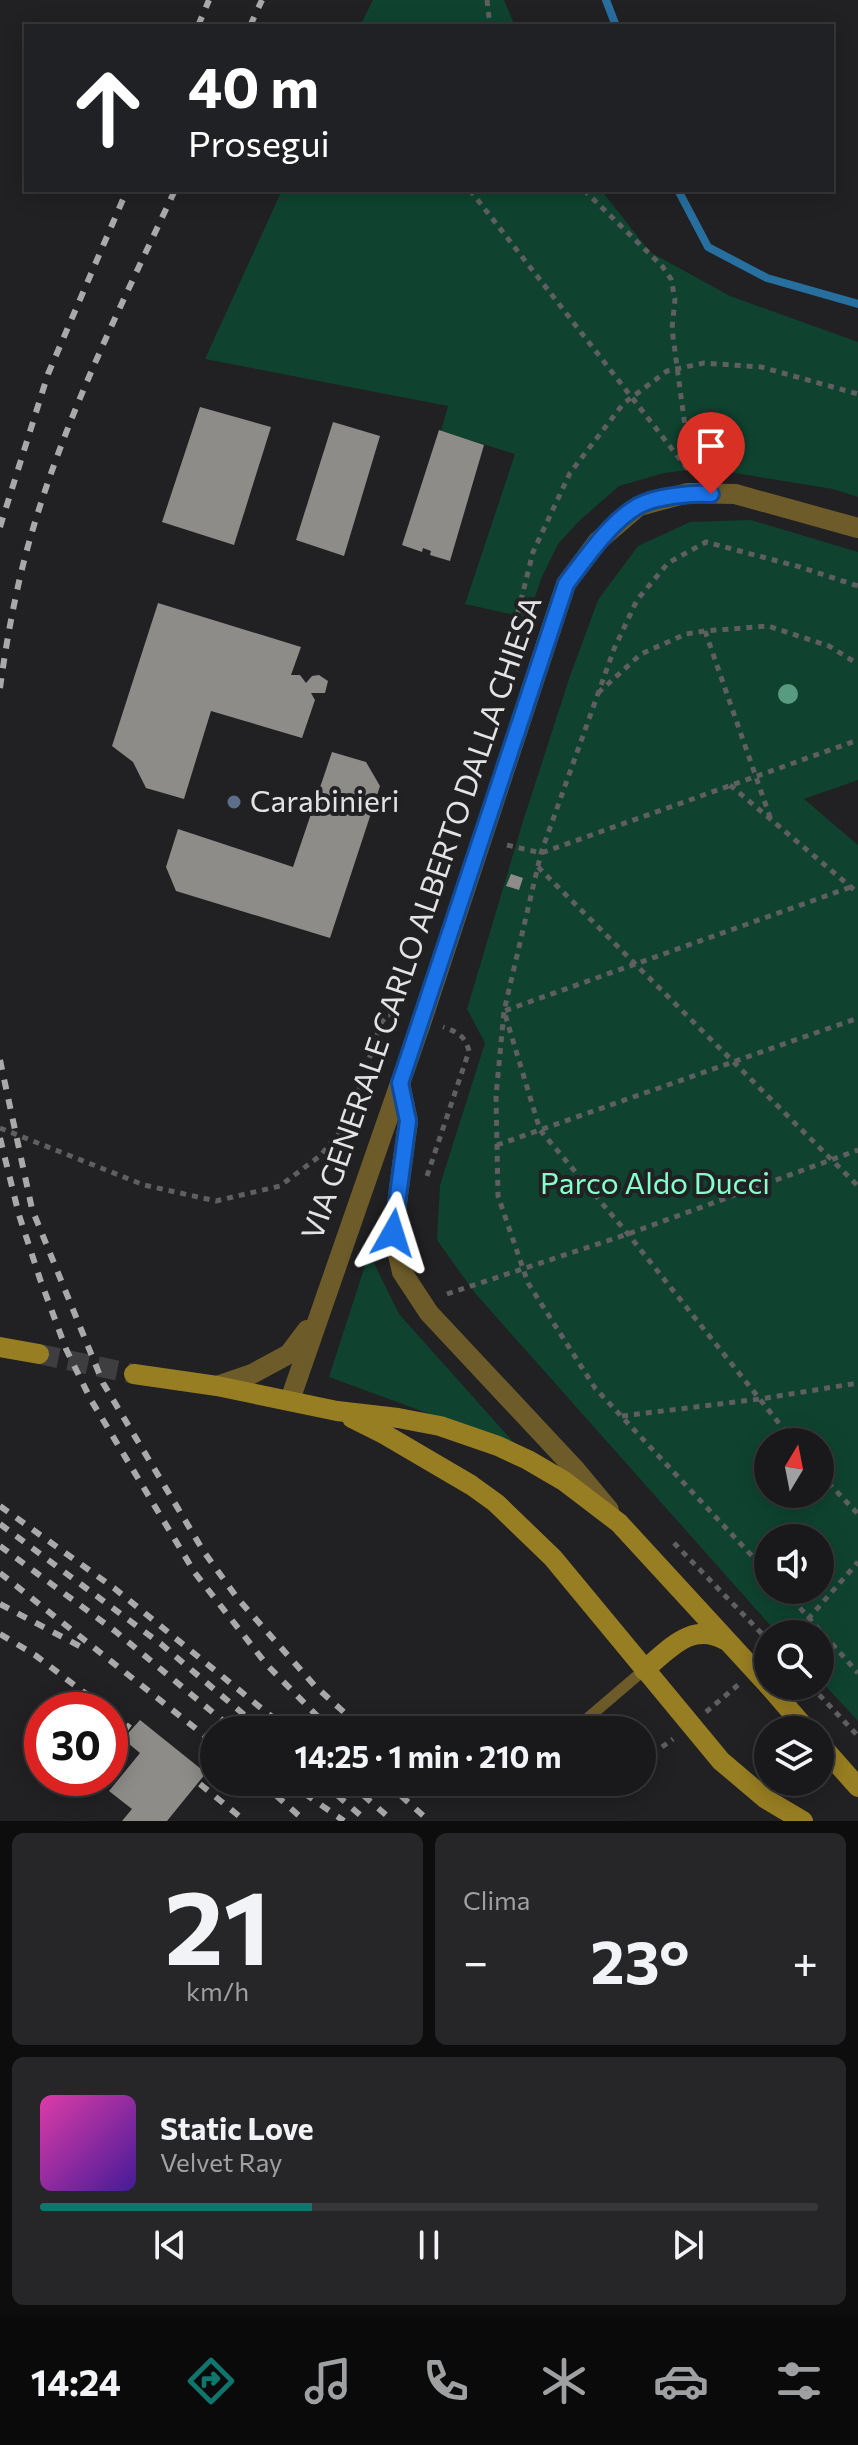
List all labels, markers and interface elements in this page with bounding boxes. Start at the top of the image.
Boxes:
text: 40 m [188,51,319,120]
icon: ahead [56,56,160,160]
text: Prosegui [188,120,330,164]
pin [677,412,745,494]
icon: arrive [689,424,733,468]
street label: VIA GENERALE CARLO ALBERTO DALLA CHIESA [292,590,548,1244]
place label: Carabinieri [250,781,400,818]
marker: Carabinieri [225,793,243,811]
park label: Parco Aldo Ducci [540,1163,770,1200]
position arrow [351,1191,435,1275]
north arrow [754,1428,834,1508]
map controls [754,1428,834,1796]
button: sound [754,1524,834,1604]
button: search [754,1620,834,1700]
speed limit sign: 30 [24,1692,128,1796]
button: layers [754,1716,834,1796]
text: 14:25 · 1 min · 210 m [295,1737,561,1774]
text: 21 [164,1859,271,1986]
text: Clima [463,1884,530,1915]
text: 23° [591,1923,690,1996]
text: − [463,1933,488,1987]
text: + [792,1933,818,1987]
text: km/h [186,1975,249,2006]
text: Static Love [160,2109,314,2146]
text: Velvet Ray [160,2146,283,2177]
icon: previous [148,2223,192,2267]
icon: pause [407,2223,451,2267]
icon: next [666,2223,710,2267]
icon: directions [183,2353,239,2409]
icon: music [300,2353,356,2409]
icon: phone [418,2353,474,2409]
icon: climate [536,2353,592,2409]
icon: car [653,2353,709,2409]
icon: filters [771,2353,827,2409]
text: 14:24 [31,2359,121,2403]

